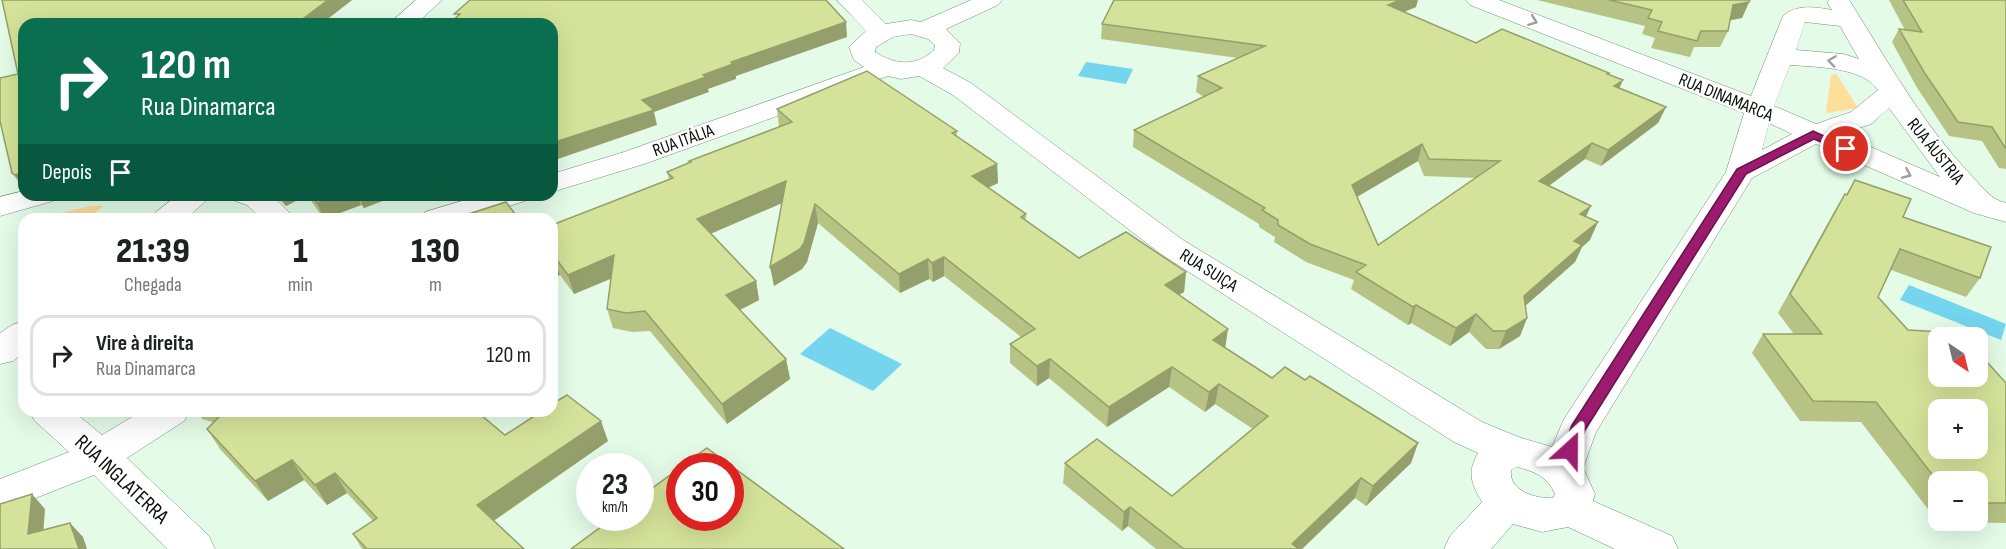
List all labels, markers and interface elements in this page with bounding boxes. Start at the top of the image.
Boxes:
one-way arrow [1527,14,1537,27]
text: 120 m [141,40,231,91]
icon: right [42,42,120,120]
one-way arrow [1827,55,1836,68]
street label: RUA DINAMARCA [1676,69,1776,126]
text: Rua Dinamarca [141,91,276,123]
street label: RUA ÁUSTRIA [1903,114,1969,189]
street label: RUA ITÁLIA [650,120,717,161]
pin [1820,123,1871,174]
icon: arrive [1829,132,1862,165]
icon: arrive [104,156,137,189]
text: Depois [42,159,92,186]
one-way arrow [1901,167,1912,179]
text: 21:39 [116,230,190,273]
text: 1 [293,230,308,273]
text: 130 [411,230,460,273]
street label: RUA SUIÇA [1176,244,1242,297]
text: Chegada [124,273,182,297]
text: min [288,273,313,297]
text: m [429,273,442,297]
north arrow [1928,327,1988,387]
map controls [1928,327,1988,531]
text: Vire à direita [96,330,194,357]
icon: right [45,339,78,372]
text: 120 m [487,342,531,369]
text: Rua Dinamarca [96,357,196,381]
button: + [1928,399,1988,459]
position arrow [1538,418,1602,482]
street label: RUA INGLATERRA [70,430,174,530]
speed limit sign: 30 [666,453,744,531]
text: 23 [602,467,628,503]
button: − [1928,471,1988,531]
text: km/h [602,498,628,517]

